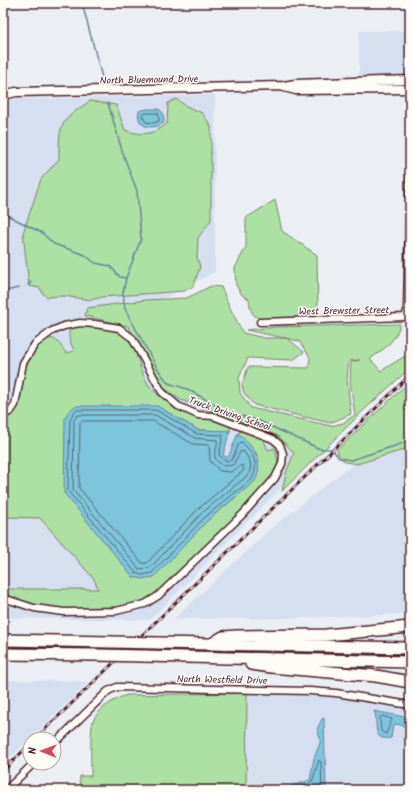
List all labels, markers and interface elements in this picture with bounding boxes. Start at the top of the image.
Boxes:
street label: North Bluemound Drive [100,71,199,89]
street label: West Brewster Street [299,302,390,320]
street label: Truck Driving School [186,392,273,436]
street label: North Westfield Drive [177,671,268,689]
north arrow [22,731,62,771]
text: N [24,747,42,754]

